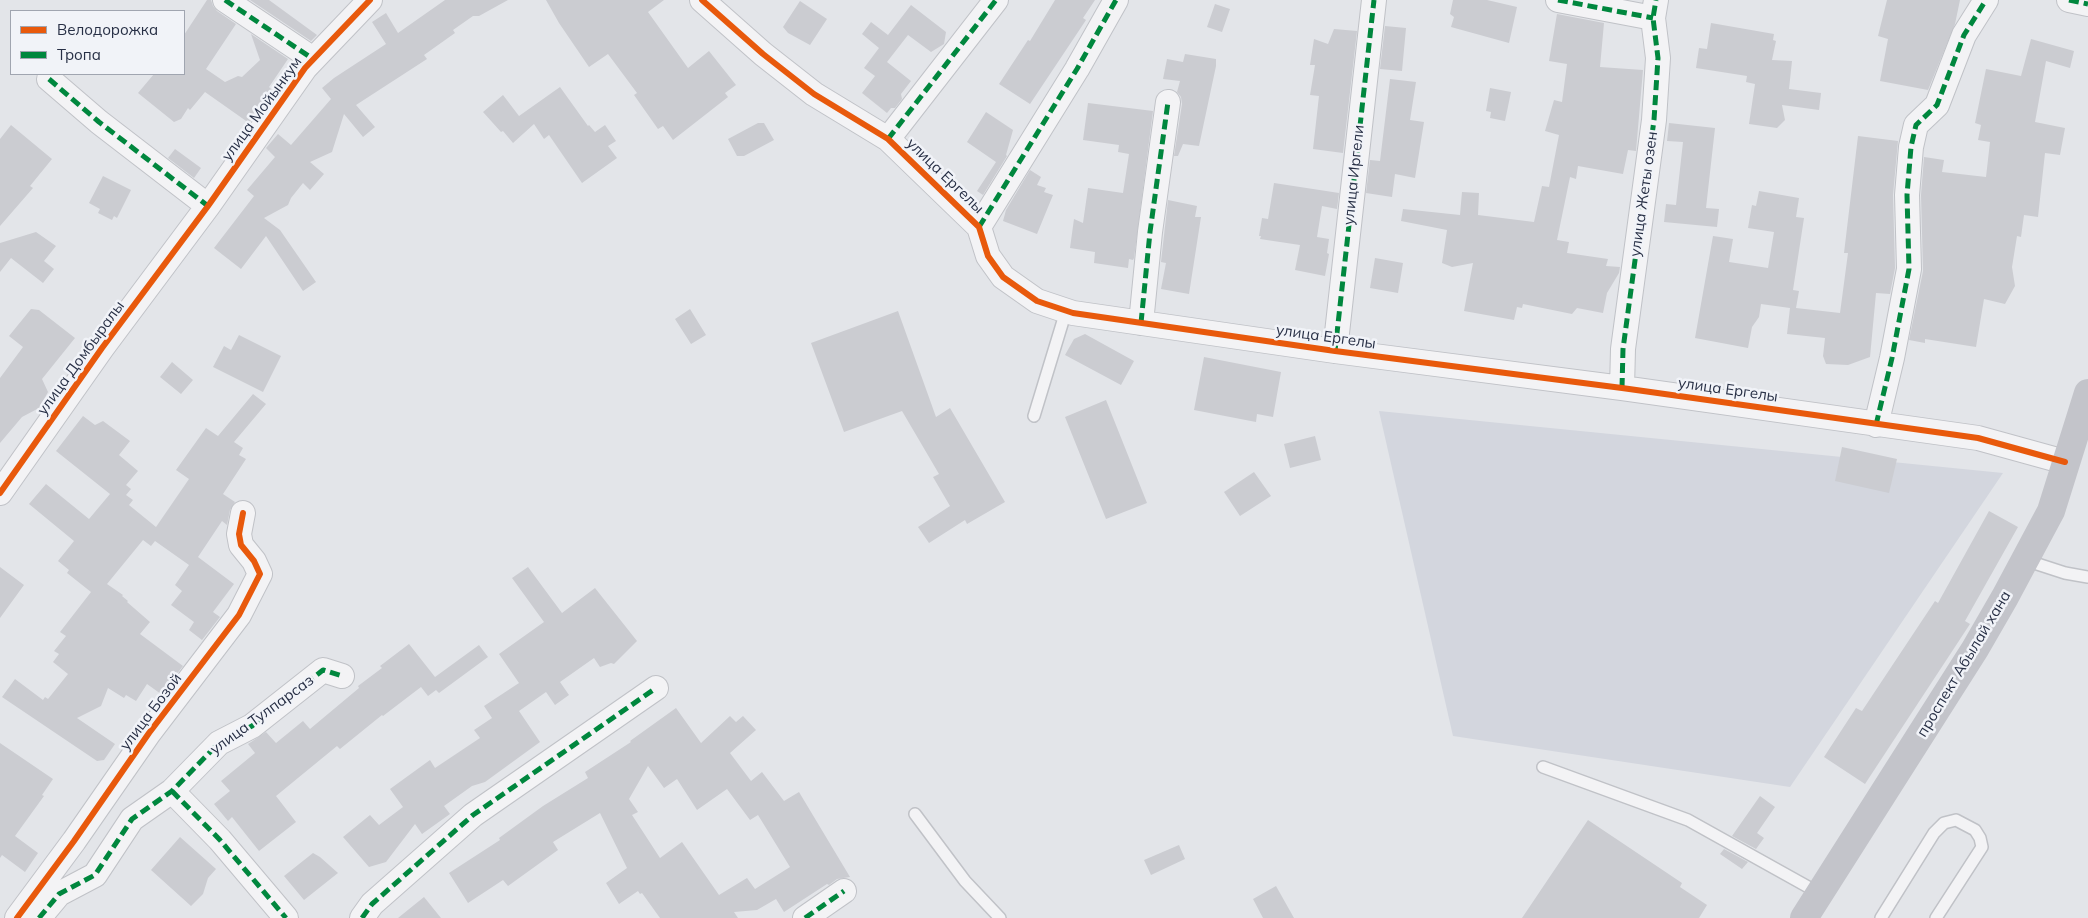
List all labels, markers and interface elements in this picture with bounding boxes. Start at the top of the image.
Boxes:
legend [10,10,185,75]
text: Велодорожка [57,20,158,39]
text: Тропа [57,45,101,64]
street label: улица Мойынкум [218,53,306,165]
street label: улица Иргели [1340,124,1368,226]
street label: улица Жеты озен [1626,130,1662,258]
street label: улица Ергелы [903,135,987,217]
street label: улица Домбыралы [34,297,128,419]
street label: улица Ергелы [1275,321,1377,353]
street label: улица Ергелы [1677,374,1779,406]
street label: проспект Абылай хана [1913,588,2015,740]
street label: улица Бозой [116,670,186,754]
street label: улица Тулпарсаз [207,671,317,759]

